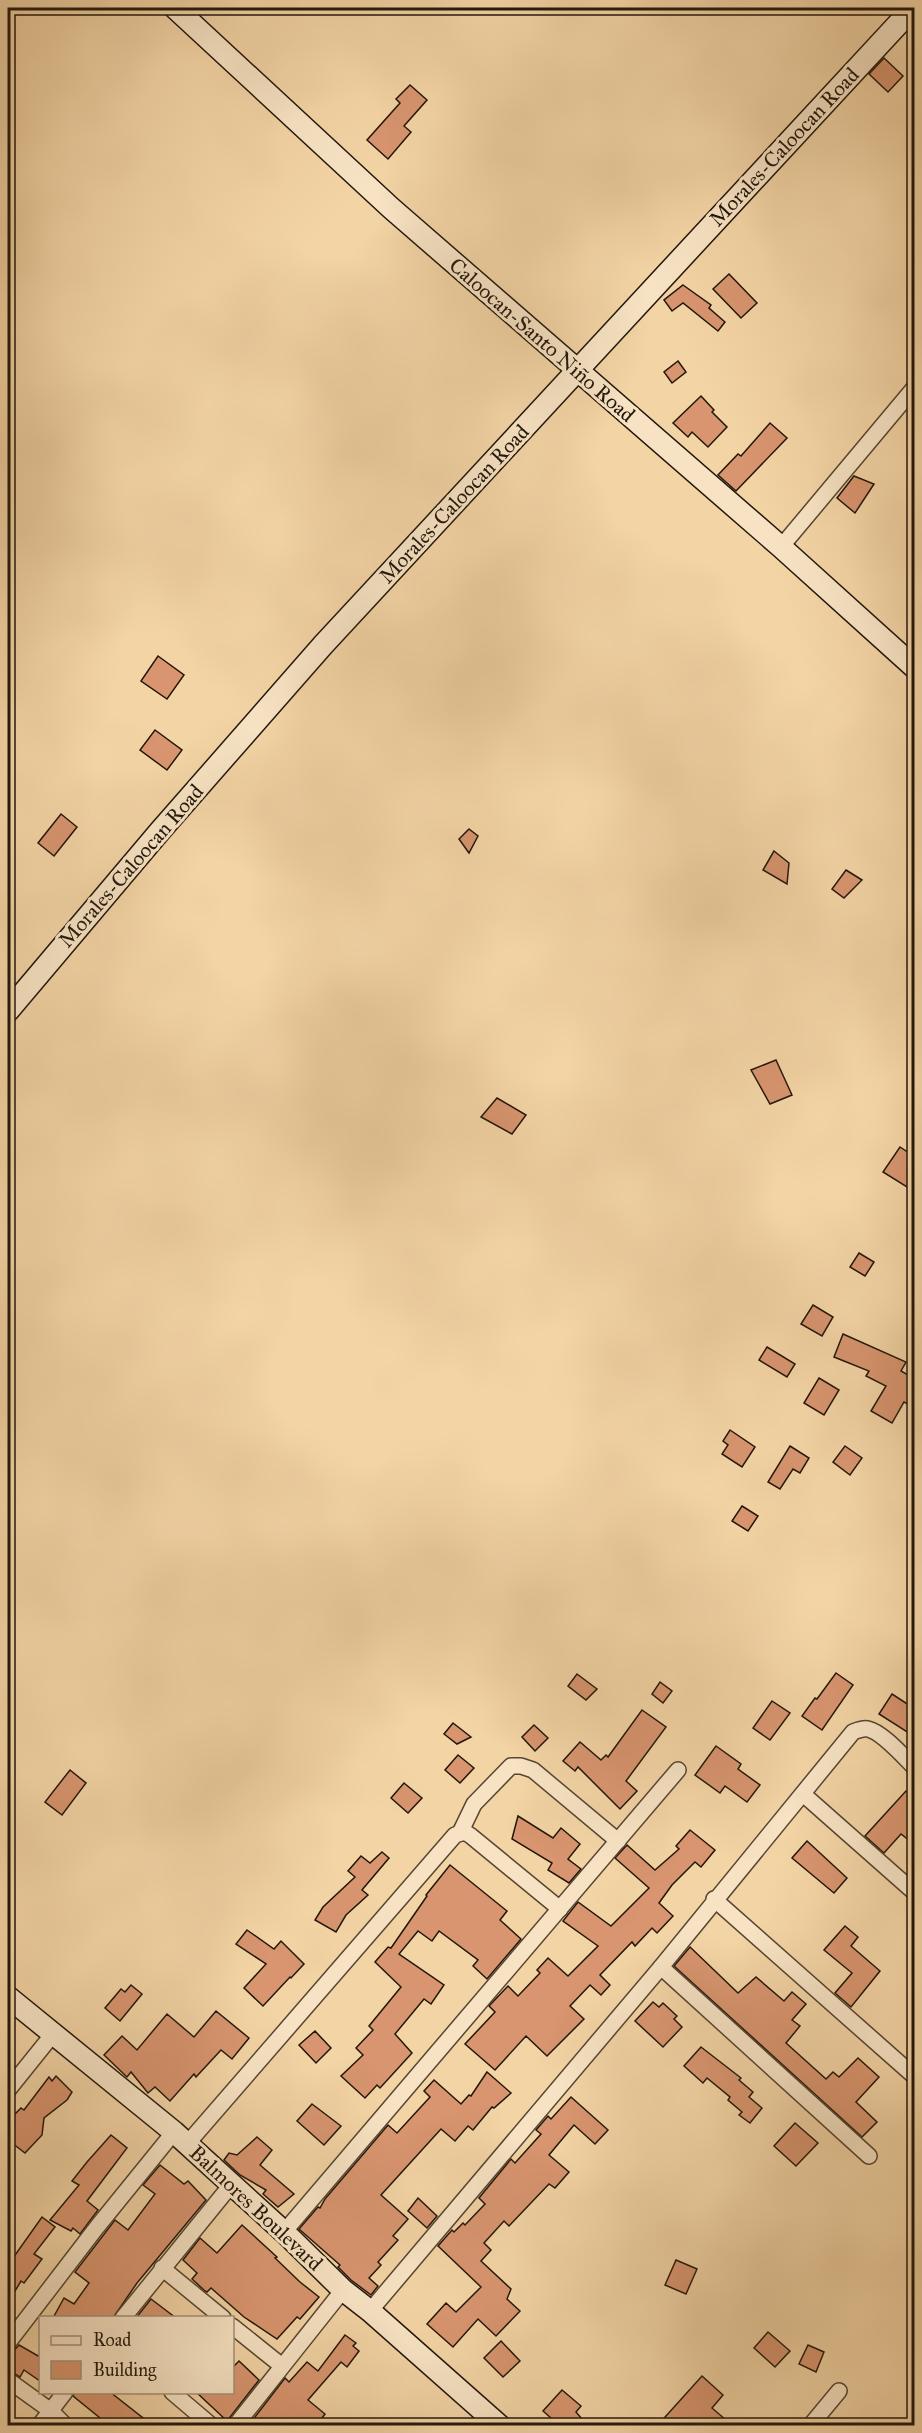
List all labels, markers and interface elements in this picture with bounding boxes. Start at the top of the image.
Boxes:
street label: Morales-Caloocan Road [704,62,865,232]
street label: Caloocan-Santo Niño Road [444,252,641,428]
street label: Morales-Caloocan Road [374,419,535,589]
street label: Morales-Caloocan Road [53,779,209,953]
street label: Balmores Boulevard [184,2140,328,2277]
legend [39,2316,234,2394]
text: Road [93,2329,131,2351]
text: Building [93,2359,157,2382]

